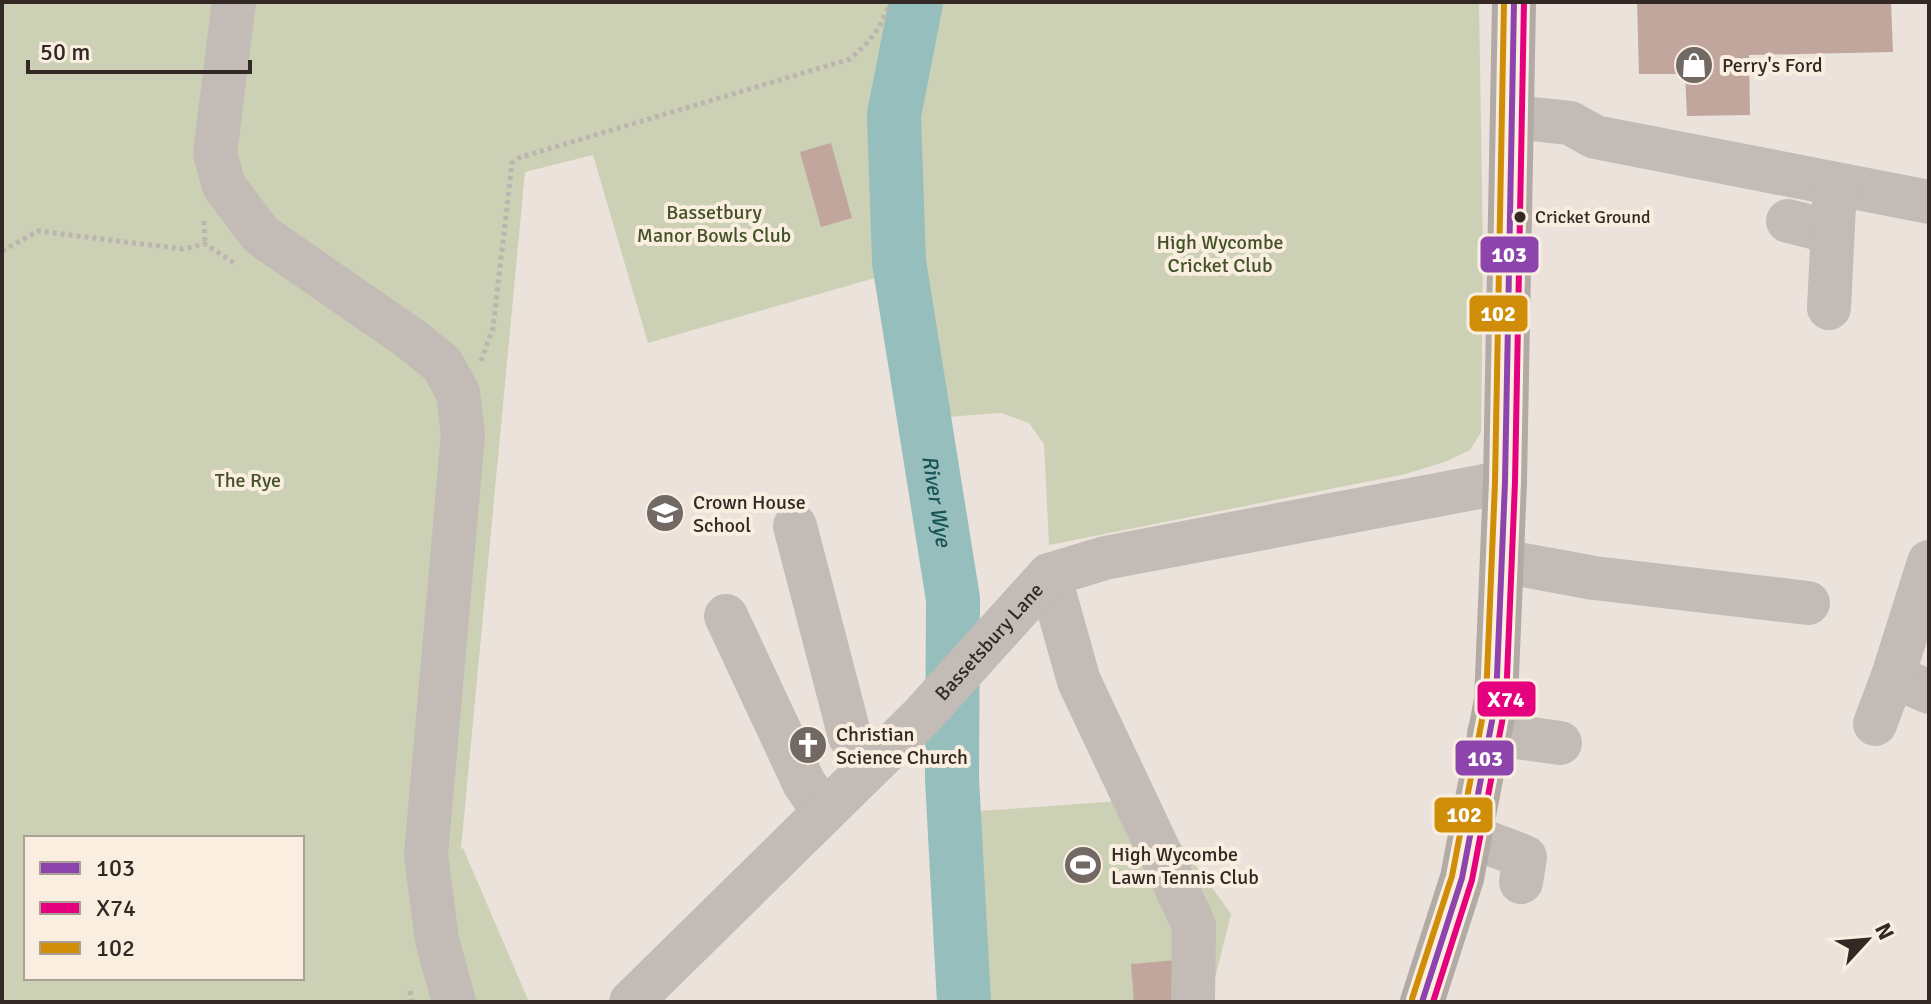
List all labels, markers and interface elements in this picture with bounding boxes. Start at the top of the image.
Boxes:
scale bar [28,24,250,74]
text: 50 m [40,37,90,67]
shop icon: Perry's Ford [1673,44,1715,86]
place label: Perry's Ford [1722,53,1823,78]
park label: Bassetbury Manor Bowls Club [637,200,791,248]
place label: Cricket Ground [1535,206,1651,228]
marker: Cricket Ground [1512,209,1528,225]
park label: High Wycombe Cricket Club [1156,230,1284,278]
line badge: 103 [1479,235,1540,274]
text: 103 [1491,241,1527,268]
line badge: 102 [1468,294,1529,333]
text: 102 [1480,300,1516,327]
water label: River Wye [917,453,958,549]
park label: The Rye [215,468,281,493]
place label: Crown House School [693,490,806,538]
school or university icon: Crown House School [644,492,686,534]
street label: Bassetsbury Lane [929,578,1048,706]
line badge: X74 [1476,680,1537,718]
text: X74 [1487,686,1525,713]
place label: Christian Science Church [836,722,968,770]
church icon: Christian Science Church [787,724,829,766]
line badge: 103 [1454,739,1515,777]
text: 103 [1467,745,1503,772]
line badge: 102 [1433,796,1494,834]
text: 102 [1446,801,1482,828]
legend [24,836,304,980]
place label: High Wycombe Lawn Tennis Club [1111,842,1259,890]
sports icon: High Wycombe Lawn Tennis Club [1062,844,1104,886]
text: 103 [96,853,135,883]
text: X74 [96,893,136,923]
north arrow [1827,900,1907,980]
text: N [1869,919,1900,944]
text: 102 [96,933,135,963]

